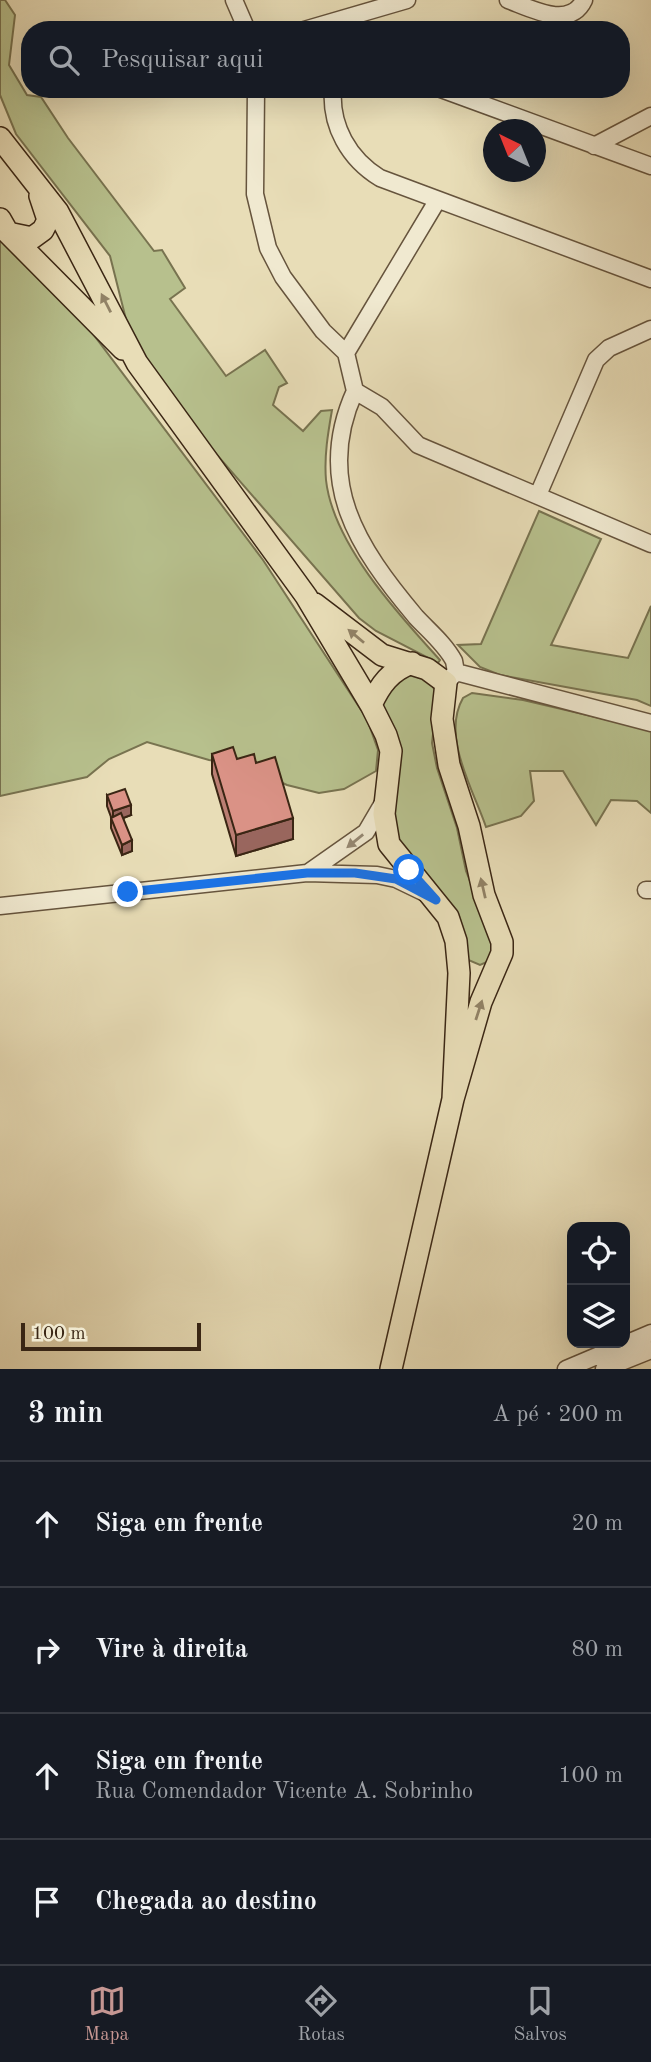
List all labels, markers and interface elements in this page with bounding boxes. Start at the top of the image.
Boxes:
search box [21,21,630,98]
icon: search [45,41,83,79]
text: Pesquisar aqui [101,47,263,73]
north arrow [483,119,546,182]
one-way arrow [100,293,112,313]
one-way arrow [347,629,364,644]
one-way arrow [346,834,364,849]
route start [393,854,424,885]
route end [112,876,143,907]
one-way arrow [478,877,489,899]
one-way arrow [474,999,484,1020]
map controls [567,1222,630,1348]
button: locate [567,1222,630,1285]
button: layers [567,1285,630,1348]
scale bar [21,1320,201,1352]
text: 100 m [32,1325,85,1344]
text: 3 min [28,1399,103,1429]
text: A pé · 200 m [492,1403,623,1426]
icon: ahead [28,1505,66,1543]
text: Siga em frente [95,1511,263,1537]
text: 20 m [572,1512,623,1535]
icon: right [28,1631,66,1669]
text: Vire à direita [95,1637,248,1663]
text: 80 m [572,1638,623,1661]
text: Siga em frente [95,1749,263,1775]
icon: ahead [28,1757,66,1795]
text: 100 m [558,1764,623,1787]
text: Rua Comendador Vicente A. Sobrinho [95,1780,473,1803]
icon: arrive [28,1883,66,1921]
text: Chegada ao destino [95,1889,317,1915]
tab: Mapa [84,1982,129,2047]
tab: Rotas [298,1982,345,2047]
tab: Salvos [514,1982,567,2047]

